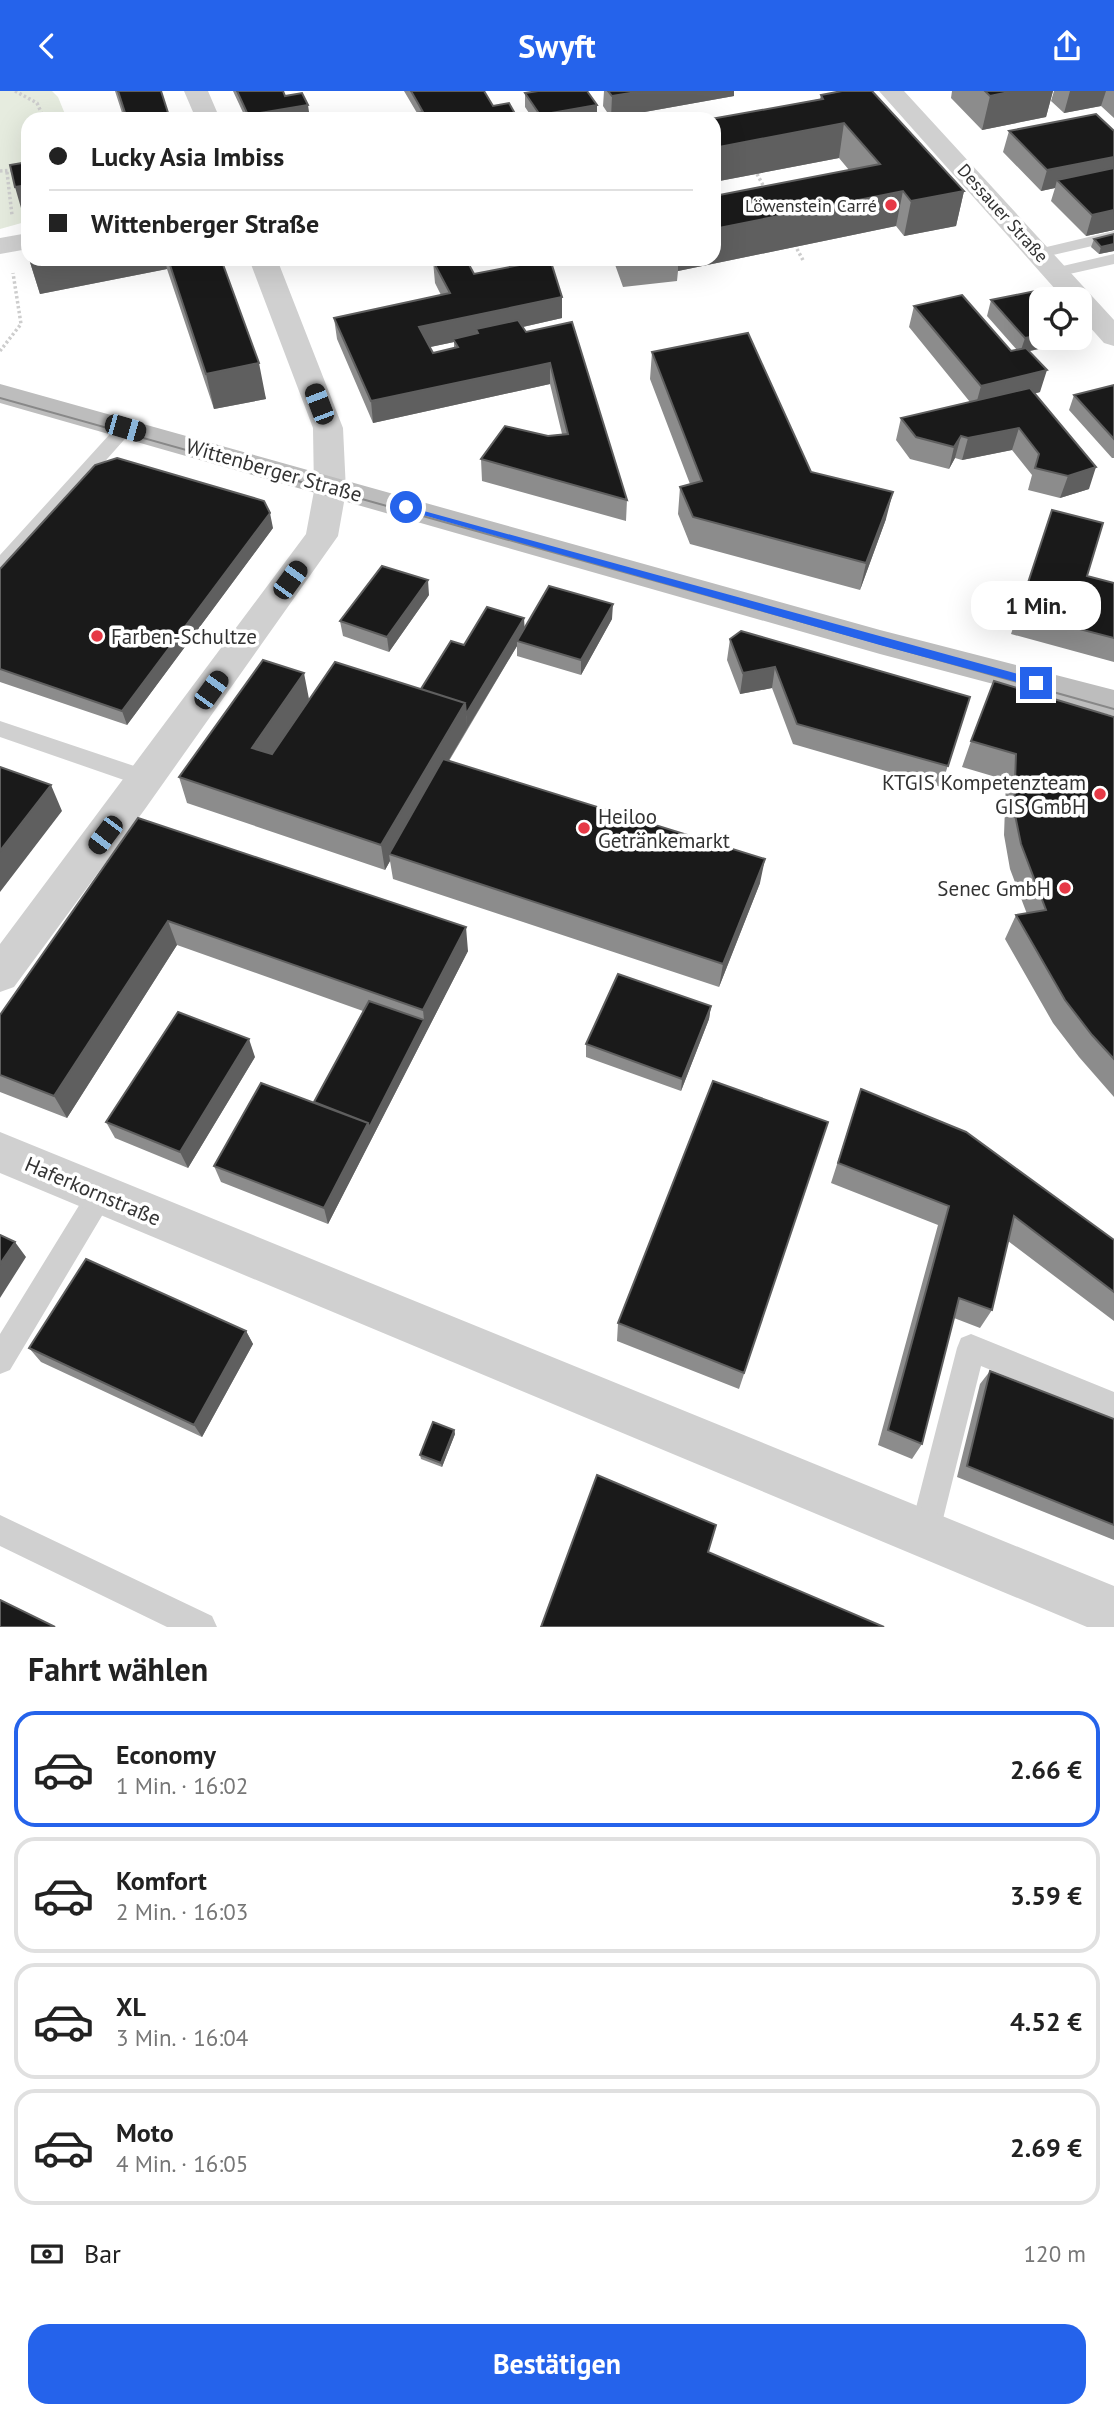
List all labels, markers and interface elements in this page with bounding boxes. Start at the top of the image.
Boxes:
text: Swyft [518,25,596,67]
icon: back [28,27,66,65]
icon: share [1048,27,1086,65]
text: Lucky Asia Imbiss [91,140,284,173]
street label: Dessauer Straße [953,159,1053,267]
place label: Löwenstein Carré [745,194,877,217]
marker: Löwenstein Carré [883,197,899,213]
text: Wittenberger Straße [91,207,319,240]
map controls [1029,287,1092,350]
button: locate [1029,287,1092,350]
car [302,381,337,427]
car [102,412,149,444]
street label: Wittenberger Straße [183,432,365,508]
route start [390,491,422,523]
car [270,557,311,603]
callout: 1 Min. [971,581,1101,631]
text: 1 Min. [1005,591,1067,620]
place label: Farben-Schultze [111,623,257,650]
marker: Farben-Schultze [89,628,105,644]
car [191,667,232,713]
route end [1020,667,1052,699]
place label: KTGIS Kompetenzteam GIS GmbH [882,769,1086,820]
marker: KTGIS Kompetenzteam GIS GmbH [1092,786,1108,802]
place label: Heiloo Getränkemarkt [598,803,730,854]
car [84,812,127,858]
marker: Heiloo Getränkemarkt [576,820,592,836]
place label: Senec GmbH [937,875,1051,902]
marker: Senec GmbH [1057,880,1073,896]
street label: Haferkornstraße [21,1150,165,1232]
text: Fahrt wählen [28,1648,208,1690]
icon: car [32,1738,95,1801]
text: Economy [116,1738,216,1771]
text: 2.66 € [1010,1753,1082,1786]
text: 1 Min. · 16:02 [116,1771,248,1800]
icon: car [32,1864,95,1927]
text: Komfort [116,1864,207,1897]
text: 3.59 € [1010,1879,1082,1912]
text: 2 Min. · 16:03 [116,1897,248,1926]
icon: car [32,1990,95,2053]
text: XL [116,1990,146,2023]
text: 4.52 € [1010,2005,1082,2038]
text: 3 Min. · 16:04 [116,2023,248,2052]
icon: car [32,2116,95,2179]
text: Moto [116,2116,174,2149]
text: 2.69 € [1010,2131,1082,2164]
text: 4 Min. · 16:05 [116,2149,248,2178]
icon: cash [28,2235,66,2273]
text: Bar [84,2237,121,2270]
text: 120 m [1024,2239,1086,2268]
button: Bestätigen [28,2324,1086,2404]

